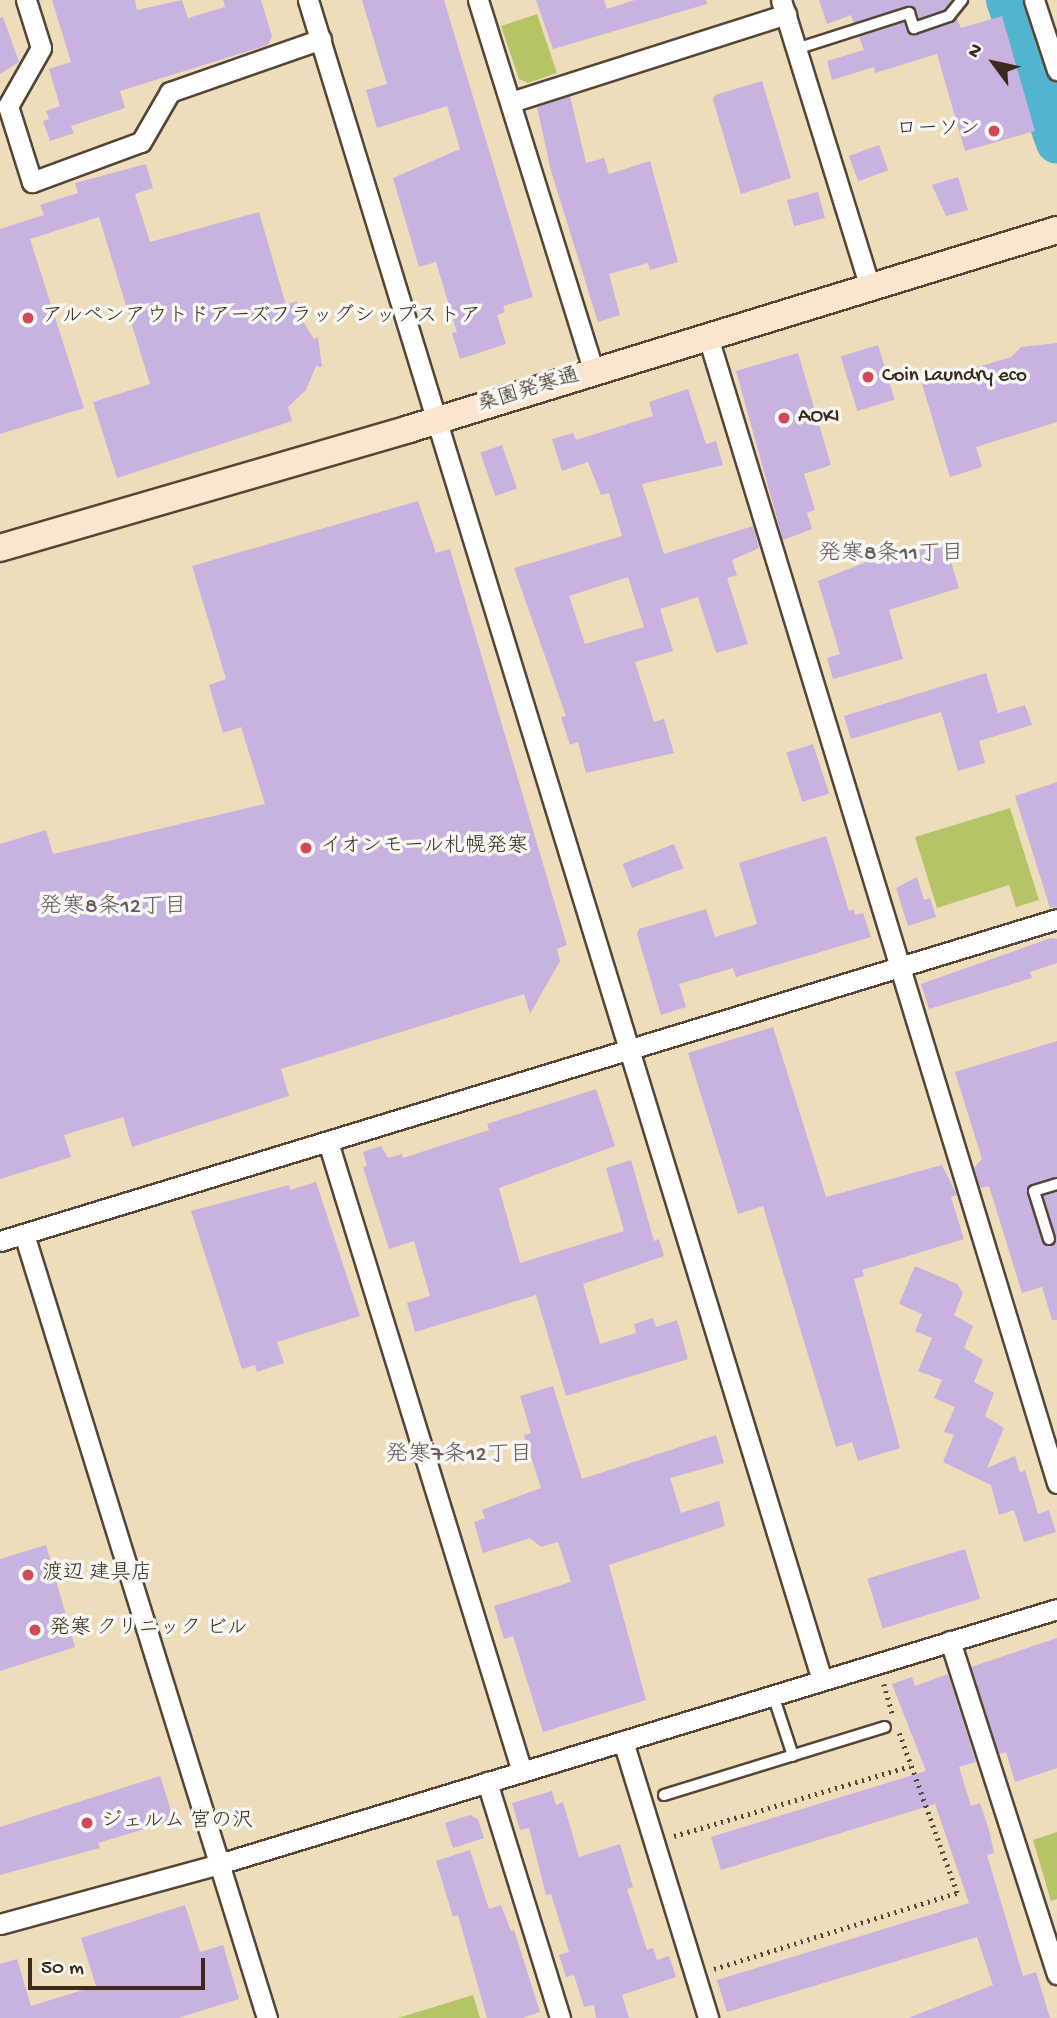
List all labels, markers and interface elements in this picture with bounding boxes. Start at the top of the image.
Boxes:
north arrow [959,28,1029,98]
text: N [963,40,989,63]
place label: ローソン [896,118,980,144]
marker: ローソン [986,123,1002,139]
place label: アルペンアウトドアーズフラッグシップストア [42,305,482,331]
marker: アルペンアウトドアーズフラッグシップストア [20,310,36,326]
place label: Coin Laundry eco [882,364,1027,390]
street label: 桑園発寒通 [475,365,583,419]
marker: Coin Laundry eco [860,369,876,385]
place label: AOKI [798,405,840,431]
marker: AOKI [776,410,792,426]
district label: 発寒8条11丁目 [818,541,964,569]
place label: イオンモール札幌発寒 [320,835,530,861]
marker: イオンモール札幌発寒 [298,840,314,856]
district label: 発寒8条12丁目 [39,894,187,922]
district label: 発寒7条12丁目 [385,1442,533,1470]
place label: 渡辺 建具店 [42,1562,152,1588]
marker: 渡辺 建具店 [20,1567,36,1583]
place label: 発寒 クリニック ビル [49,1617,248,1643]
marker: 発寒 クリニック ビル [27,1622,43,1638]
place label: ジェルム 宮の沢 [101,1810,253,1836]
marker: ジェルム 宮の沢 [79,1815,95,1831]
scale bar [32,1944,208,1988]
text: 50 m [41,1957,84,1982]

